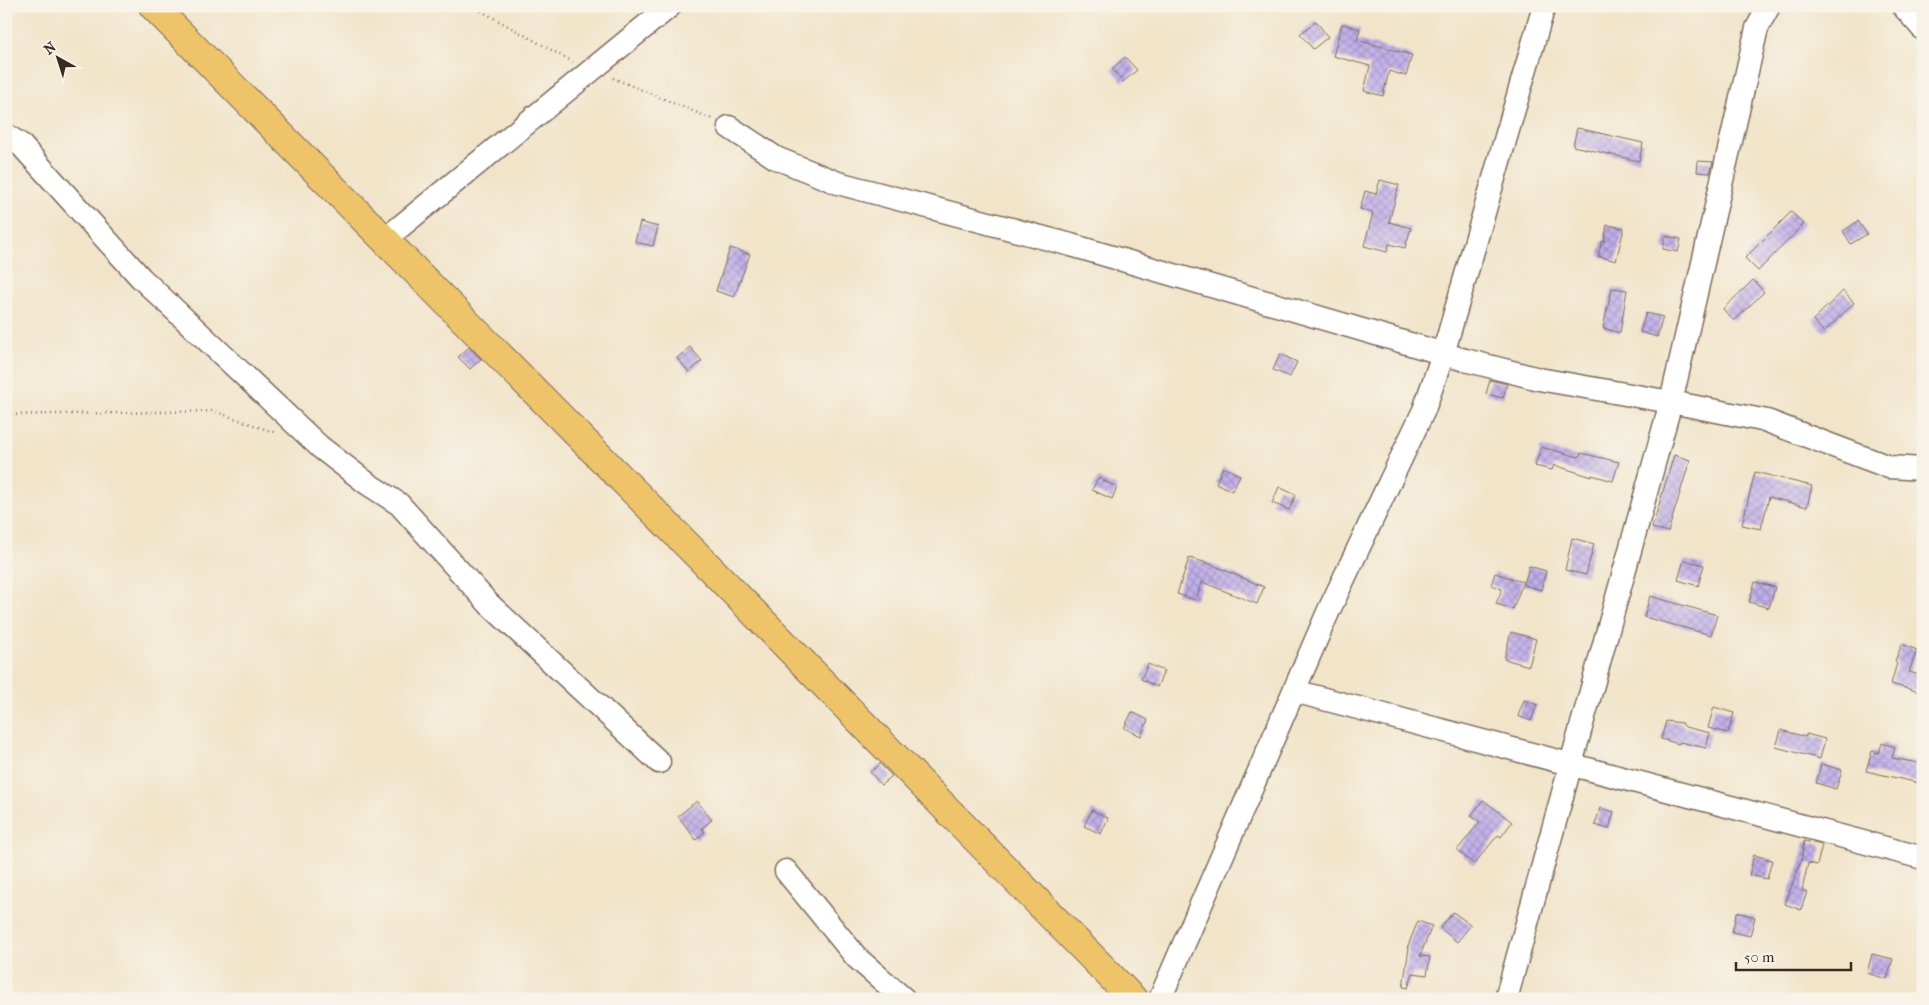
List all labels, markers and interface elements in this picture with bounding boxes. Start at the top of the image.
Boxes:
north arrow [32,32,82,82]
text: N [41,38,60,58]
scale bar [1736,940,1852,972]
text: 50 m [1744,948,1775,966]

